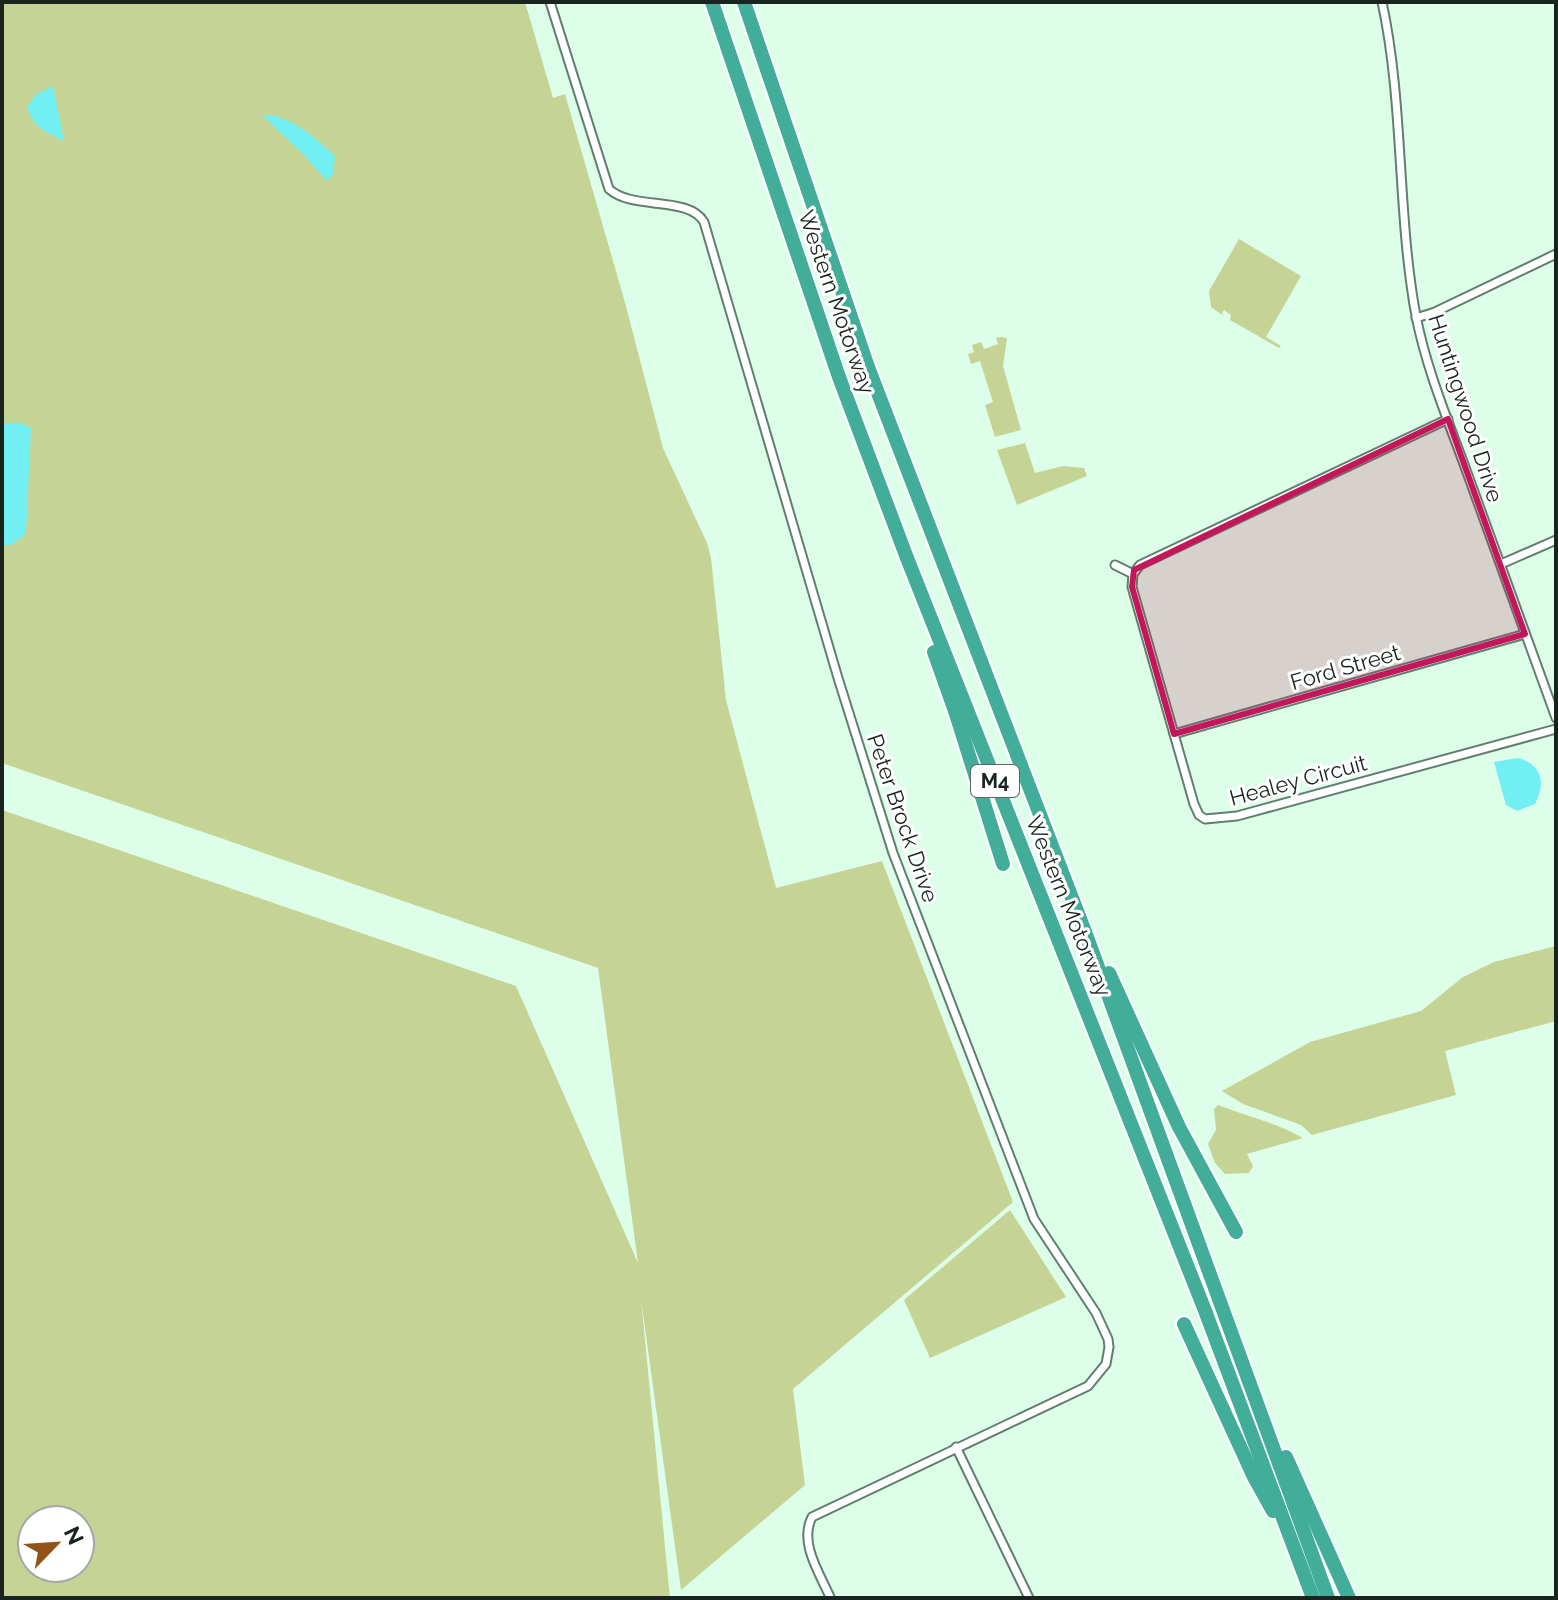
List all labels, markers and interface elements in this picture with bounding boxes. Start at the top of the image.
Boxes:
street label: Western Motorway [793,207,881,397]
street label: Huntingwood Drive [1423,311,1509,505]
street label: Ford Street [1287,639,1404,695]
street label: Peter Brock Drive [862,730,944,906]
street label: Healey Circuit [1227,749,1370,811]
road number: M4 [971,765,1019,797]
street label: Western Motorway [1021,812,1117,1000]
north arrow [16,1504,96,1584]
text: N [59,1522,89,1549]

